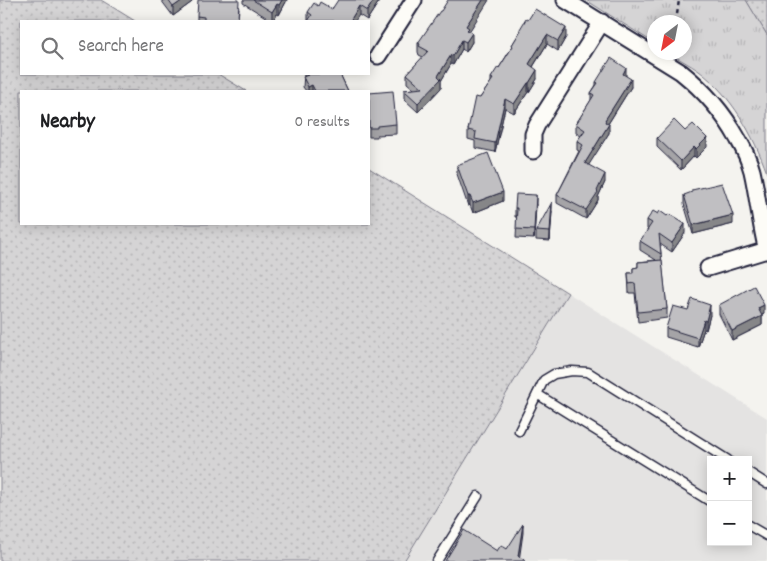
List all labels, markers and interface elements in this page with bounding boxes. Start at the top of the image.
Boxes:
north arrow [647,15,692,60]
search box [20,20,370,75]
icon: search [38,34,66,62]
text: Search here [78,34,164,61]
text: Nearby [40,108,95,138]
text: 0 results [295,111,350,134]
map controls [707,456,752,546]
button: + [707,456,752,501]
button: − [707,501,752,546]

